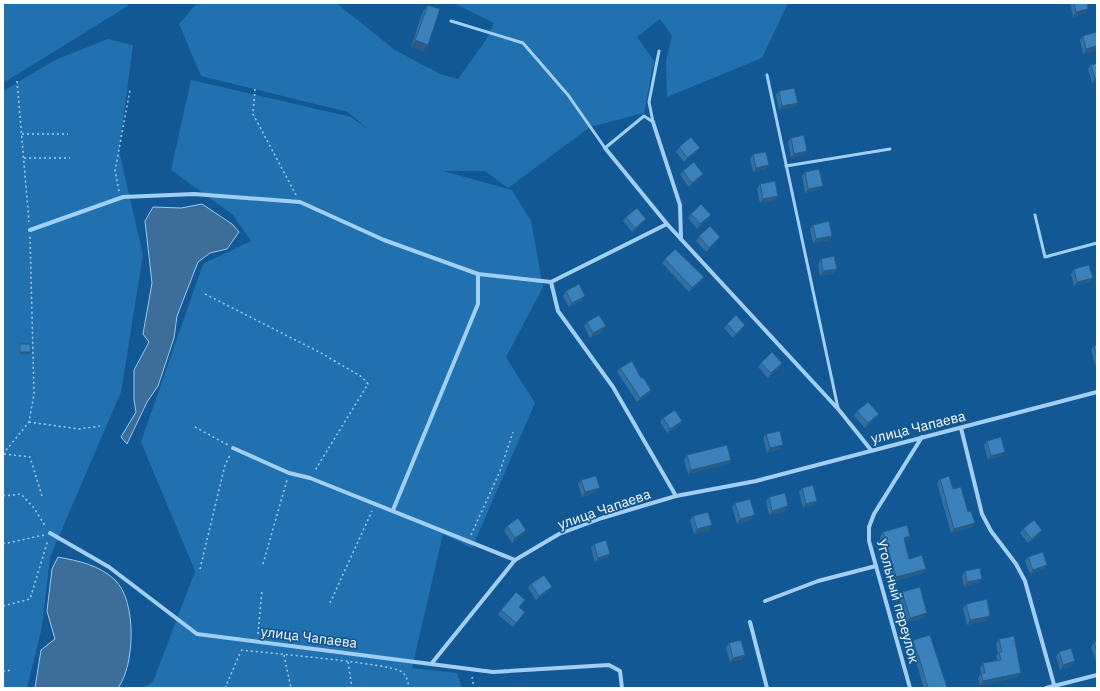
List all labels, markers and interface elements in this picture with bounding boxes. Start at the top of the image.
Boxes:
street label: улица Чапаева [869,406,968,447]
street label: улица Чапаева [555,485,653,533]
street label: Угольный переулок [873,537,923,666]
street label: улица Чапаева [260,622,359,652]

